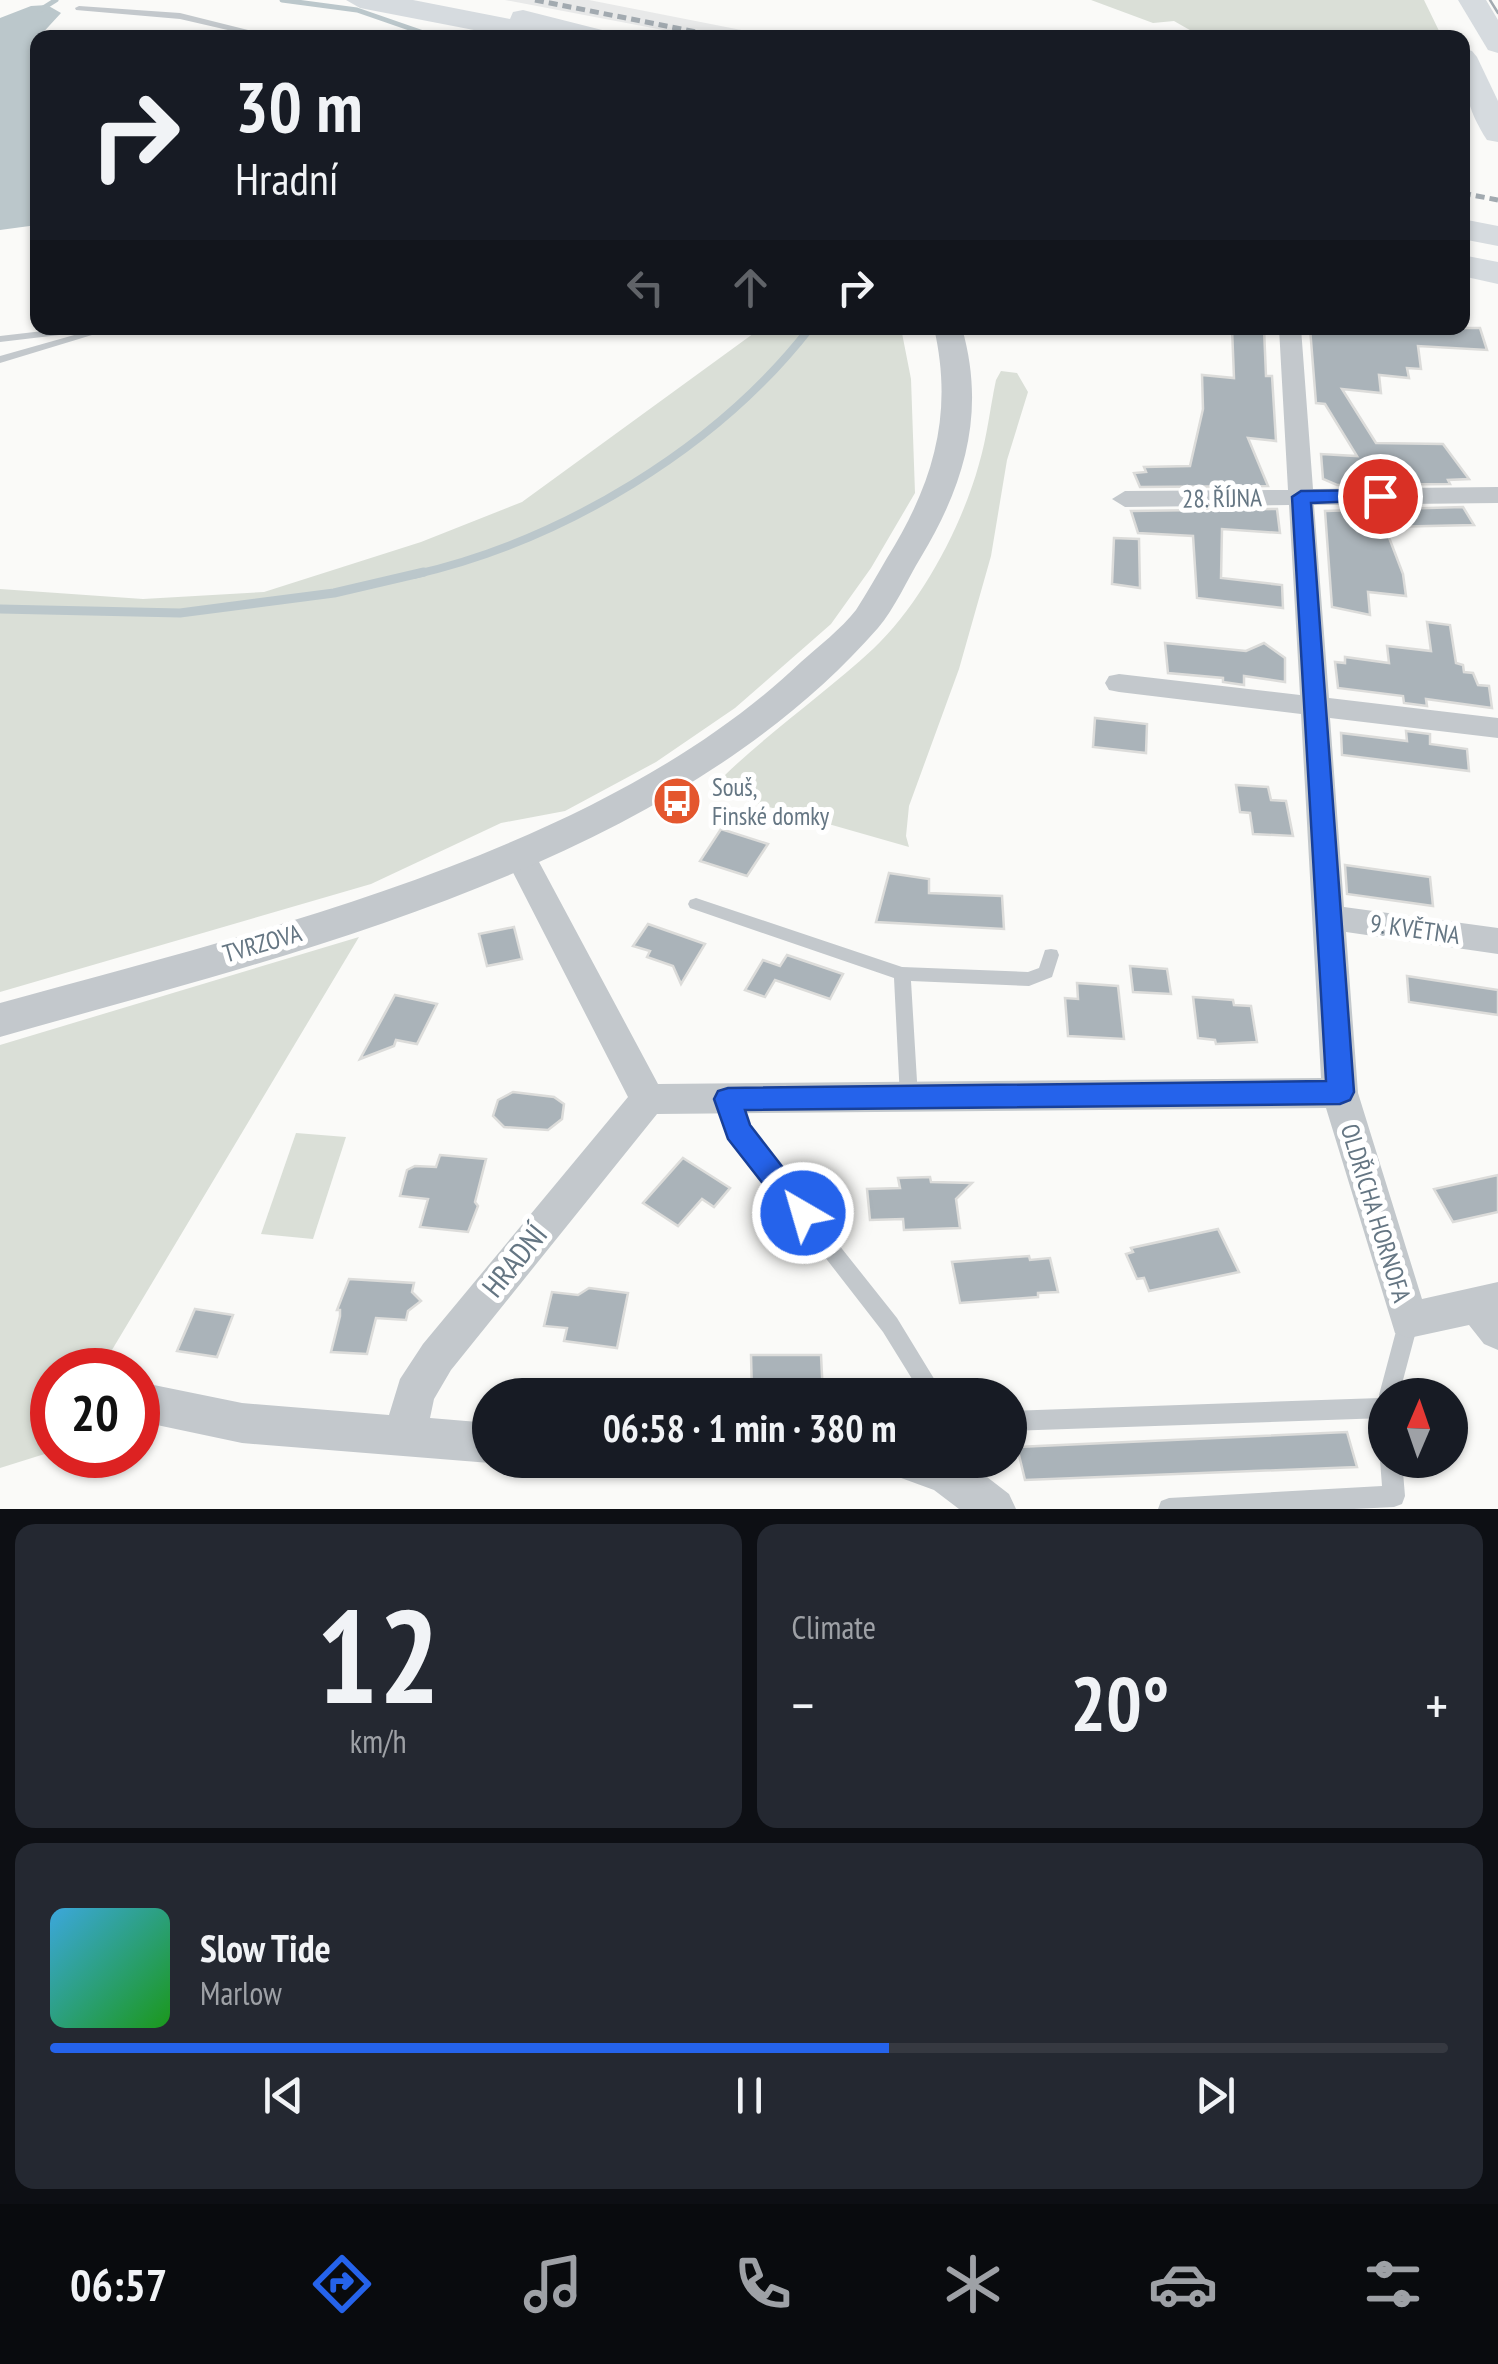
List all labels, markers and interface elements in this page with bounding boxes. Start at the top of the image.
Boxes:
text: 30 m [235,61,363,151]
icon: right [70,70,200,200]
text: Hradní [235,149,338,207]
icon: left [618,260,673,315]
icon: ahead [723,260,778,315]
icon: right [828,260,883,315]
pin [1338,454,1423,539]
icon: arrive [1353,469,1408,524]
street label: 28. ŘÍJNA [1182,481,1262,515]
place label: Souš, Finské domky [712,771,830,832]
bus stop icon: Souš, Finské domky [651,775,703,827]
street label: 9. KVĚTNA [1368,907,1462,951]
street label: TVRZOVA [219,917,305,969]
street label: OLDŘICHA HORNOFA [1334,1120,1418,1306]
position arrow [751,1161,855,1265]
street label: HRADNÍ [473,1215,556,1305]
speed limit sign: 20 [30,1348,160,1478]
north arrow [1368,1378,1468,1478]
map controls [1368,1378,1468,1478]
text: 06:58 · 1 min · 380 m [603,1403,896,1452]
text: 12 [316,1571,440,1739]
text: Climate [792,1606,876,1648]
text: 20° [1070,1655,1169,1752]
text: − [792,1669,814,1740]
text: + [1425,1669,1448,1740]
text: km/h [350,1720,407,1762]
text: Slow Tide [200,1923,331,1972]
text: Marlow [200,1972,282,2014]
icon: previous [256,2068,311,2123]
icon: pause [722,2068,777,2123]
icon: next [1188,2068,1243,2123]
icon: directions [307,2249,377,2319]
icon: music [518,2249,588,2319]
icon: phone [728,2249,798,2319]
icon: climate [938,2249,1008,2319]
icon: car [1148,2249,1218,2319]
icon: filters [1358,2249,1428,2319]
text: 06:57 [70,2255,167,2313]

